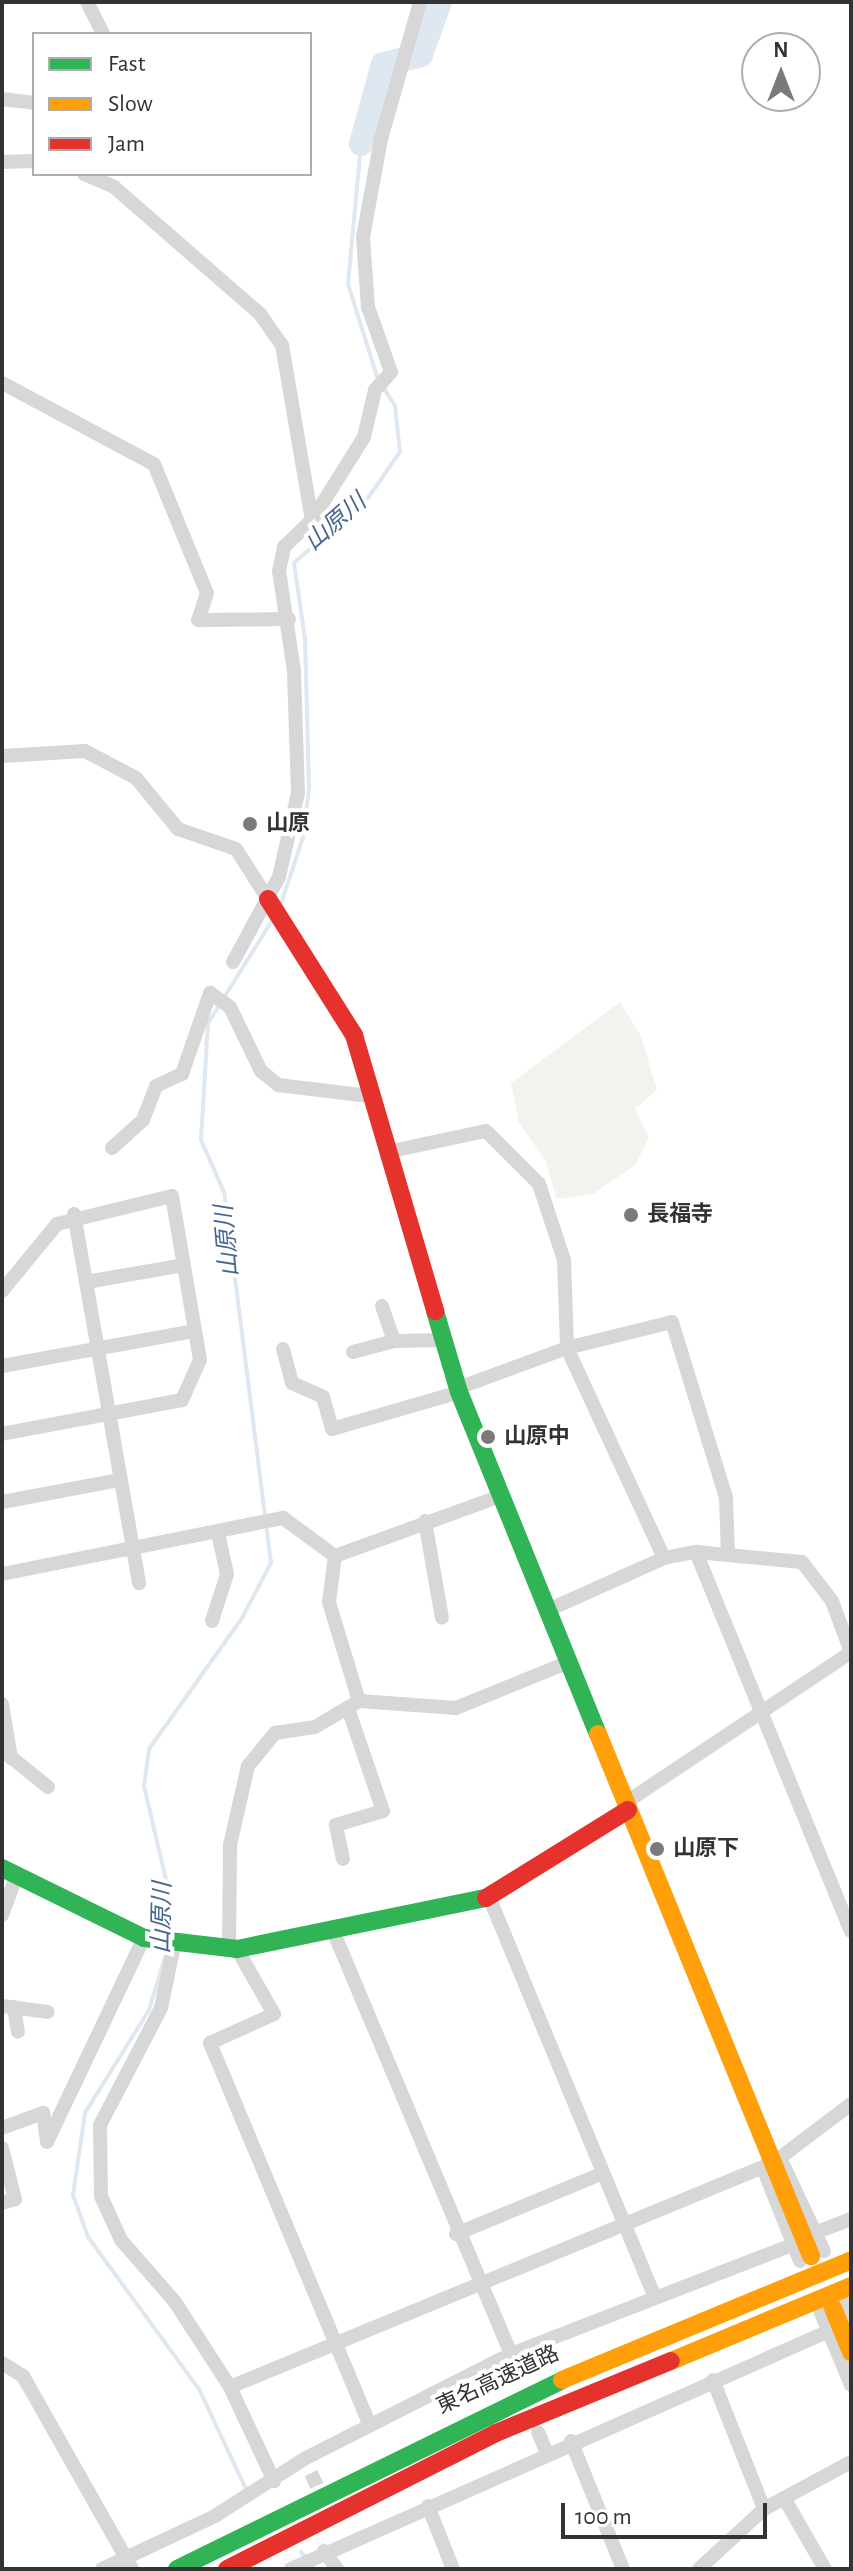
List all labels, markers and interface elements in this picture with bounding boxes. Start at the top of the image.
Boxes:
legend [32,32,312,176]
north arrow [741,32,821,112]
text: N [773,39,789,61]
text: Fast [108,52,145,76]
text: Slow [108,92,153,116]
text: Jam [108,132,145,156]
water label: 山原川 [299,489,373,557]
place label: 山原 [266,811,310,837]
marker: 山原 [241,815,259,833]
place label: 長福寺 [647,1202,713,1228]
water label: 山原川 [211,1204,245,1278]
marker: 長福寺 [622,1206,640,1224]
place label: 山原中 [504,1424,570,1450]
marker: 山原中 [479,1428,497,1446]
place label: 山原下 [673,1836,739,1862]
marker: 山原下 [648,1840,666,1858]
water label: 山原川 [148,1882,178,1954]
street label: 東名高速道路 [433,2340,563,2420]
scale bar [565,2487,771,2537]
text: 100 m [575,2505,632,2529]

